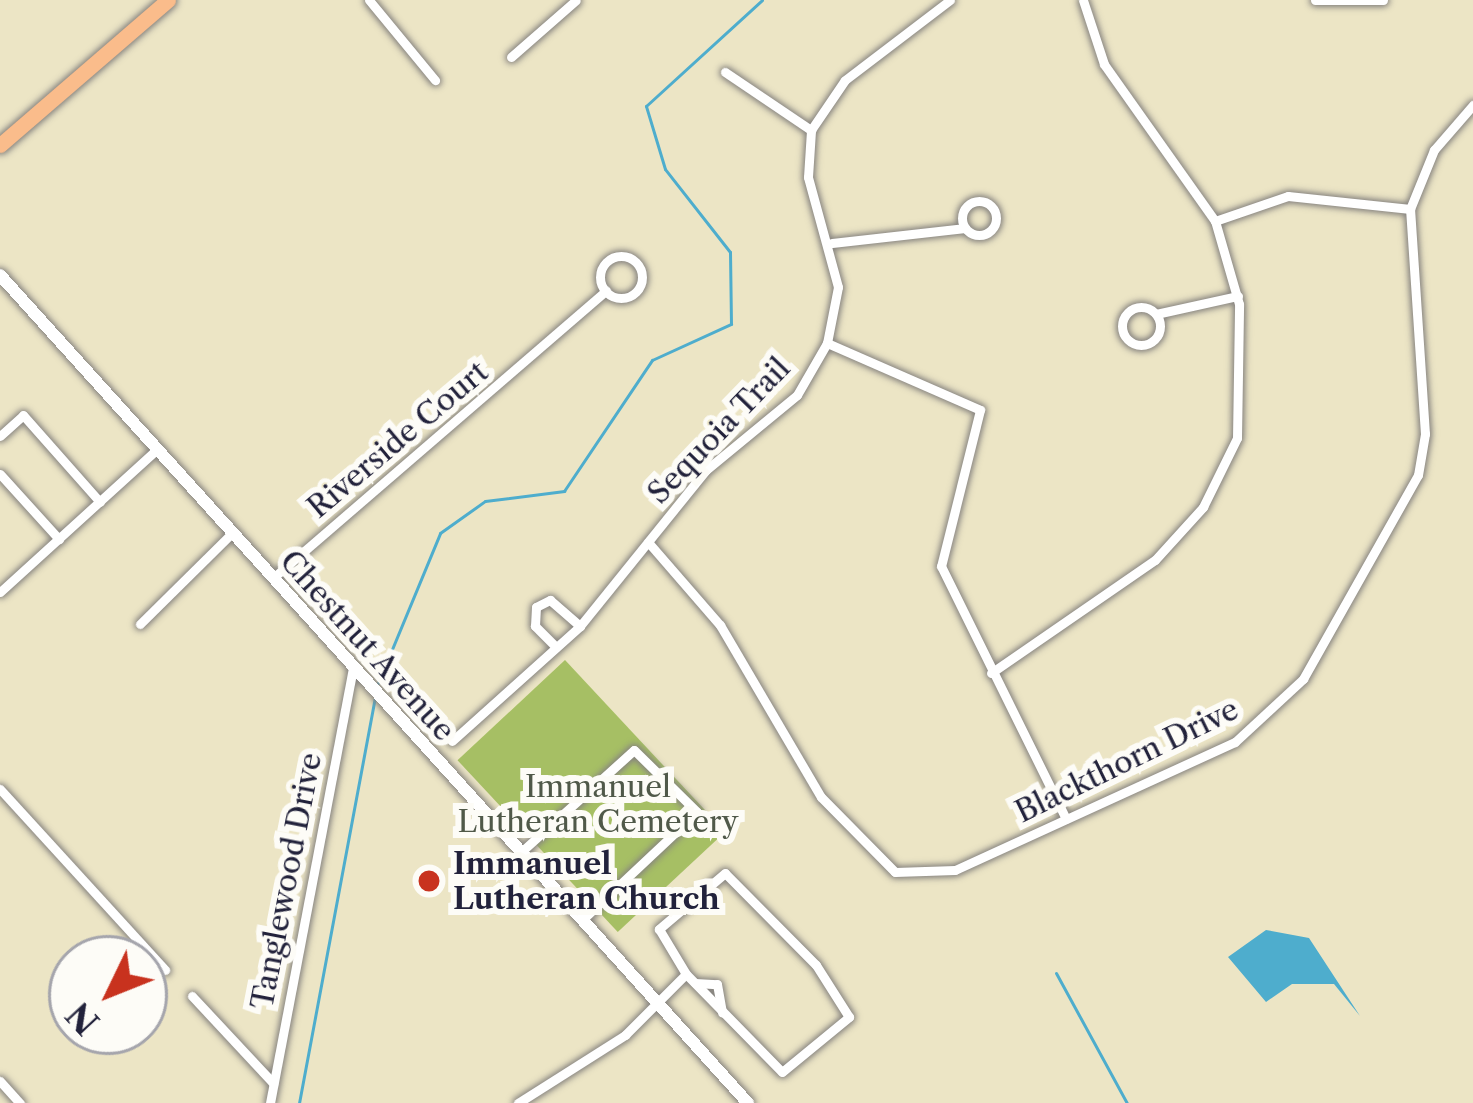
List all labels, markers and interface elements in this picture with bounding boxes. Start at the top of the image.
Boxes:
street label: Sequoia Trail [640,350,798,512]
street label: Riverside Court [301,354,495,526]
street label: Chestnut Avenue [272,543,462,749]
street label: Blackthorn Drive [1010,691,1244,831]
street label: Tanglewood Drive [244,750,330,1012]
park label: Immanuel Lutheran Cemetery [458,769,738,840]
place label: Immanuel Lutheran Church [453,846,720,916]
marker: Immanuel Lutheran Church [416,868,442,894]
north arrow [48,935,168,1055]
text: N [59,993,108,1042]

